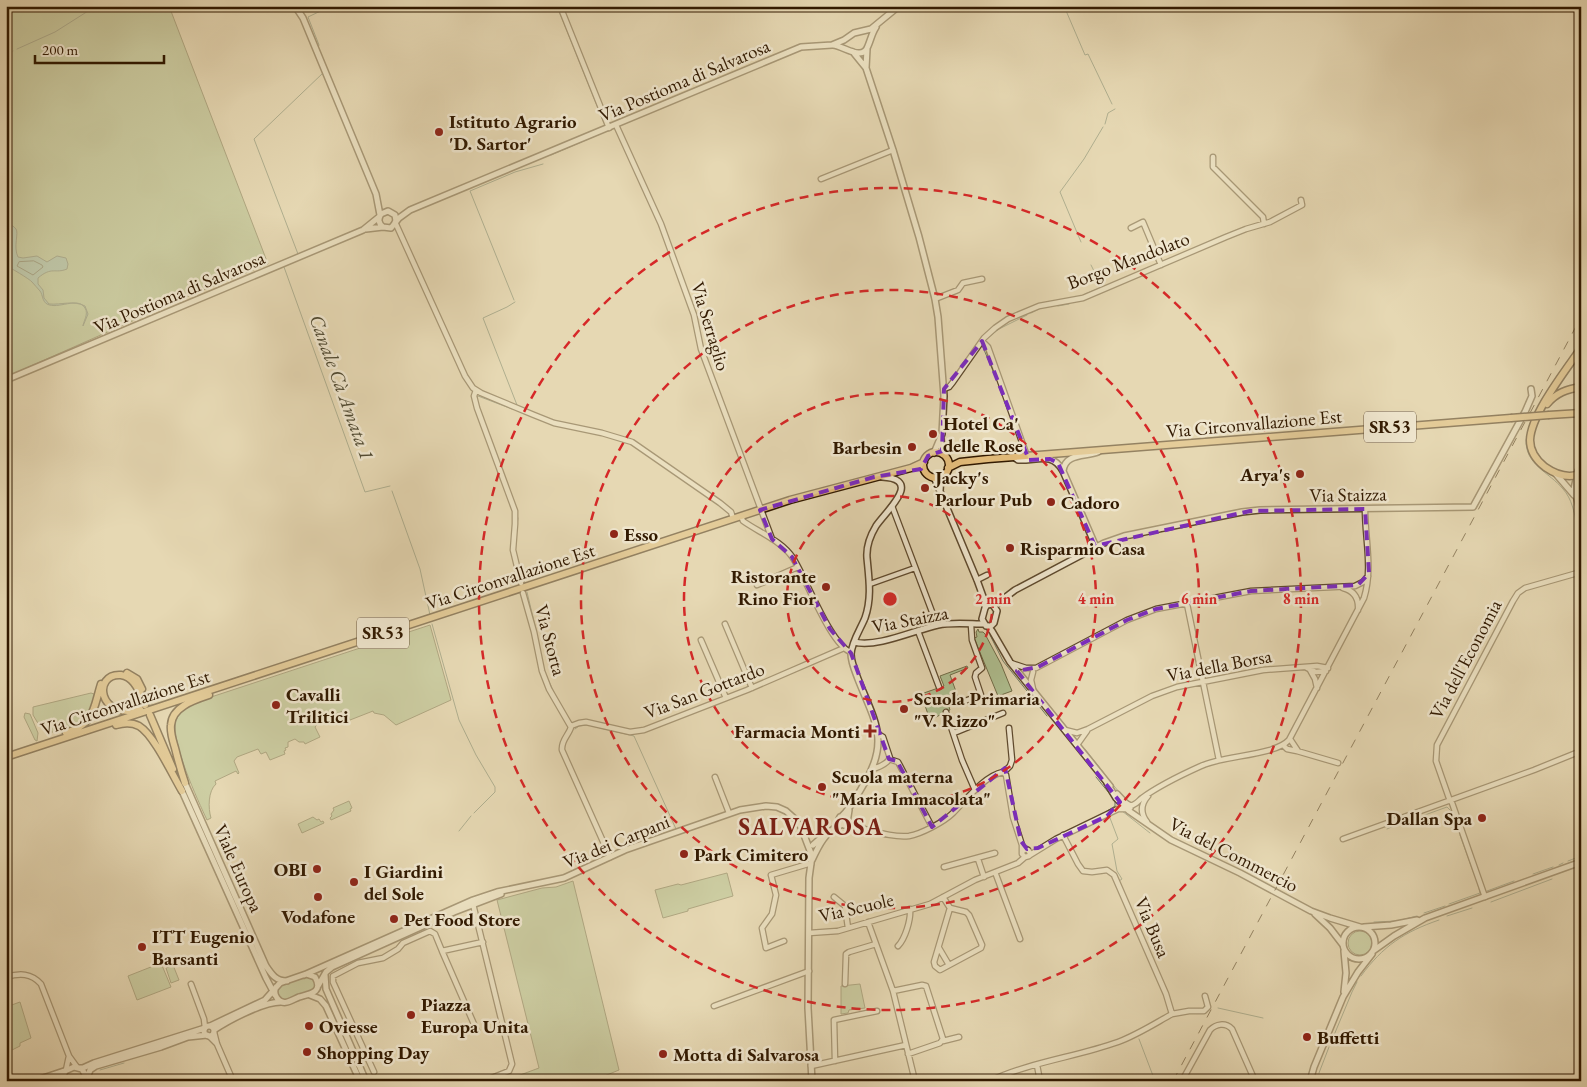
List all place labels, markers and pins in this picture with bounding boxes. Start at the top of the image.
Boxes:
place label: Istituto Agrario 'D. Sartor' [449,109,577,156]
marker: Istituto Agrario 'D. Sartor' [433,126,445,138]
place label: Hotel Ca' delle Rose [943,411,1023,458]
marker: Hotel Ca' delle Rose [927,428,939,440]
place label: Barbesin [832,435,902,460]
marker: Barbesin [906,441,918,453]
place label: Arya's [1239,462,1290,487]
place label: Jacky's Parlour Pub [933,465,1032,512]
marker: Arya's [1294,468,1306,480]
marker: Jacky's Parlour Pub [919,482,931,494]
place label: Cadoro [1061,490,1120,515]
marker: Cadoro [1045,496,1057,508]
place label: Esso [624,522,659,547]
marker: Esso [608,528,620,540]
place label: Risparmio Casa [1020,536,1146,561]
marker: Risparmio Casa [1004,542,1016,554]
place label: Ristorante Rino Fior [731,564,816,611]
marker: Ristorante Rino Fior [820,581,832,593]
centre of rings [881,590,899,608]
place label: Cavalli Trilitici [286,682,349,729]
place label: Scuola Primaria "V. Rizzo" [914,686,1041,733]
marker: Cavalli Trilitici [270,699,282,711]
marker: Scuola Primaria "V. Rizzo" [898,703,910,715]
place label: Farmacia Monti [734,719,860,744]
marker: Farmacia Monti [864,725,876,737]
place label: Scuola materna "Maria Immacolata" [832,764,991,811]
marker: Scuola materna "Maria Immacolata" [816,781,828,793]
place label: Dallan Spa [1387,806,1473,831]
marker: Dallan Spa [1476,812,1488,824]
place label: Park Cimitero [694,842,809,867]
marker: Park Cimitero [678,848,690,860]
place label: OBI [274,857,307,882]
place label: I Giardini del Sole [364,859,444,906]
marker: OBI [311,863,323,875]
marker: I Giardini del Sole [348,876,360,888]
marker: Vodafone [312,891,324,903]
place label: Vodafone [281,904,355,929]
place label: Pet Food Store [404,907,520,932]
marker: Pet Food Store [388,913,400,925]
place label: ITT Eugenio Barsanti [152,924,255,971]
marker: ITT Eugenio Barsanti [136,941,148,953]
place label: Piazza Europa Unita [421,992,529,1039]
marker: Piazza Europa Unita [405,1009,417,1021]
place label: Oviesse [319,1014,378,1039]
marker: Oviesse [303,1020,315,1032]
place label: Buffetti [1317,1025,1380,1050]
marker: Buffetti [1301,1031,1313,1043]
place label: Shopping Day [317,1040,430,1065]
place label: Motta di Salvarosa [673,1042,820,1067]
marker: Shopping Day [301,1046,313,1058]
marker: Motta di Salvarosa [657,1048,669,1060]

